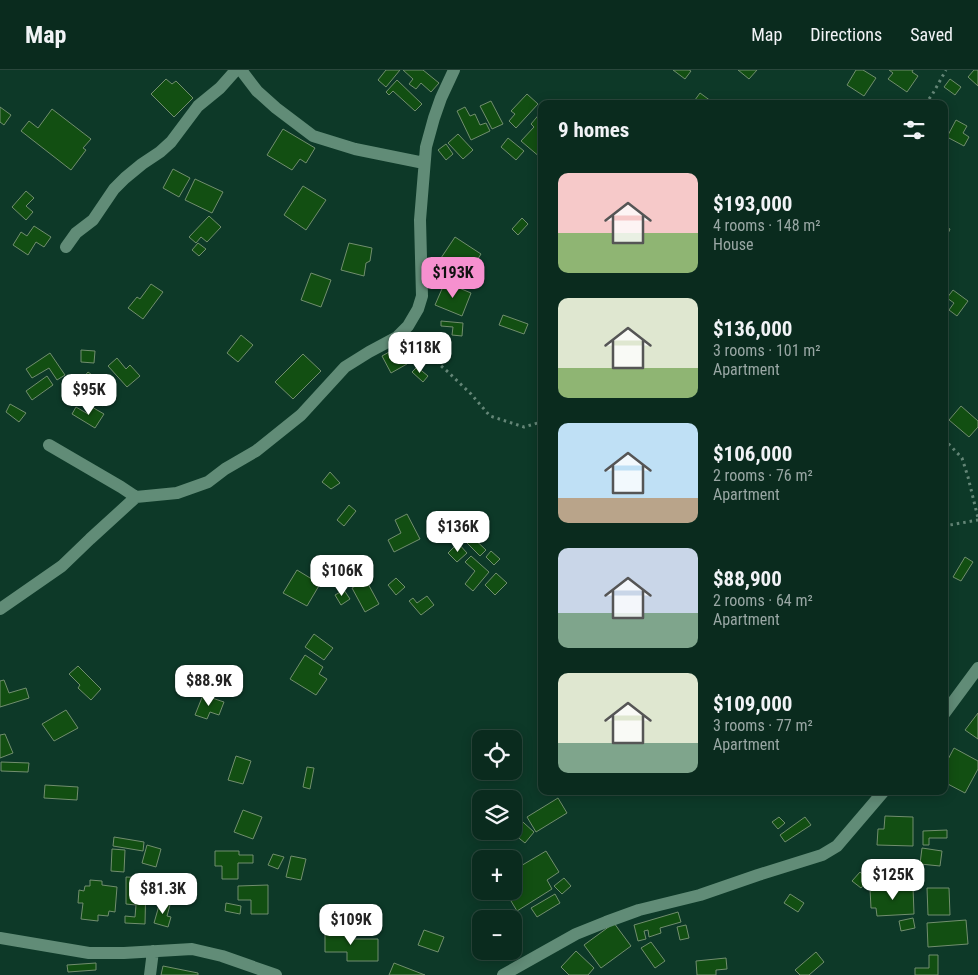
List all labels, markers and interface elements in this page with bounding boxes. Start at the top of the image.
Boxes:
text: Map [25,21,66,49]
text: Map [751,24,782,45]
text: Directions [810,24,882,45]
text: Saved [910,24,953,45]
icon: filters [900,116,928,144]
text: 9 homes [558,118,629,142]
text: $193,000 [713,192,792,216]
icon: home [598,193,658,253]
text: 4 rooms · 148 m² [713,216,821,235]
text: House [713,235,753,254]
pin: $193K [418,256,488,299]
text: $193K [432,263,474,282]
text: $136,000 [713,317,792,341]
icon: home [598,318,658,378]
pin: $118K [385,332,455,374]
text: $118K [399,338,441,357]
text: 3 rooms · 101 m² [713,341,821,360]
text: Apartment [713,360,780,379]
pin: $95K [59,374,119,416]
text: $95K [72,380,106,399]
text: $106,000 [713,442,792,466]
icon: home [598,443,658,503]
text: 2 rooms · 76 m² [713,466,813,485]
text: Apartment [713,485,780,504]
pin: $136K [423,510,493,553]
text: $136K [437,517,479,536]
pin: $106K [307,554,377,597]
text: $106K [321,561,363,580]
text: $88,900 [713,567,782,591]
icon: home [598,568,658,628]
text: 2 rooms · 64 m² [713,591,813,610]
text: Apartment [713,610,780,629]
pin: $88.9K [168,664,250,707]
text: $88.9K [186,671,232,690]
text: $109,000 [713,692,792,716]
icon: home [598,693,658,753]
text: 3 rooms · 77 m² [713,716,813,735]
map controls [472,730,522,960]
button: locate [472,730,522,780]
text: Apartment [713,735,780,754]
button: layers [472,790,522,840]
button: + [472,850,522,900]
pin: $125K [858,858,928,901]
text: $125K [872,865,914,884]
pin: $81.3K [122,872,204,915]
text: $81.3K [140,879,186,898]
pin: $109K [316,904,386,946]
text: $109K [330,910,372,929]
button: − [472,910,522,960]

